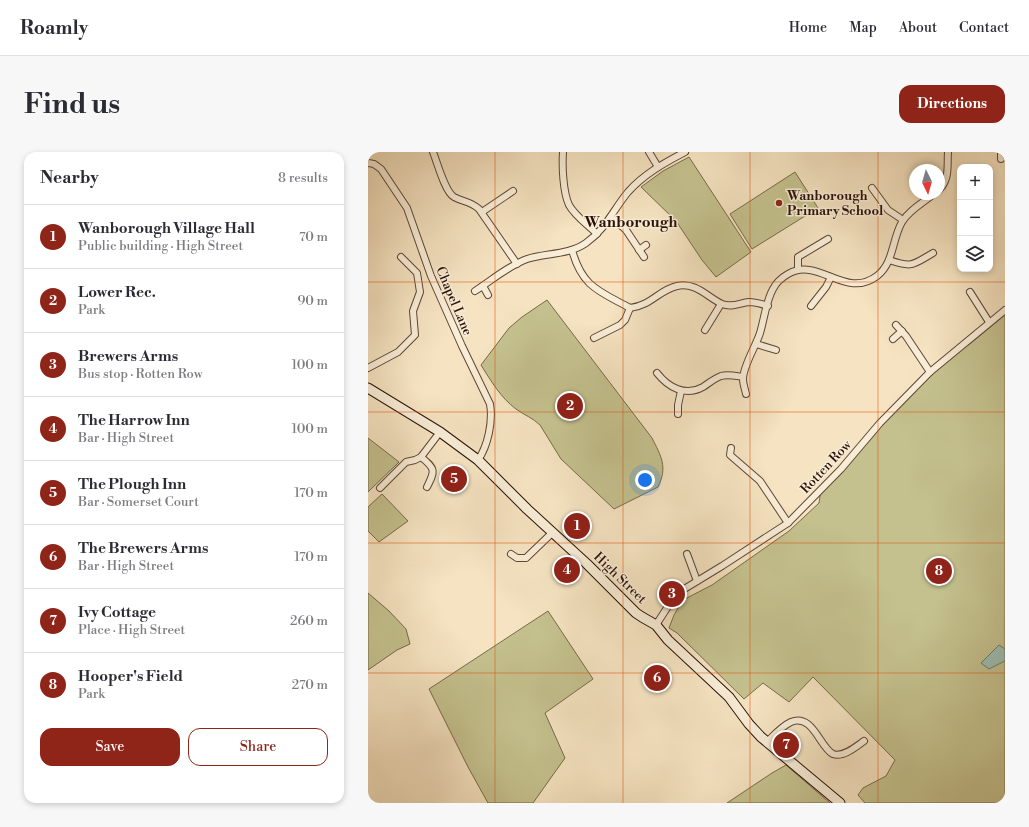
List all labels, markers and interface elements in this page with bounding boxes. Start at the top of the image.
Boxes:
text: Roamly [20,16,88,40]
text: Home [789,19,827,37]
text: Map [849,19,877,37]
text: About [899,19,937,37]
text: Contact [959,19,1009,37]
button: Directions [899,85,1005,123]
text: Find us [24,87,120,122]
north arrow [909,164,945,200]
map controls [957,164,993,272]
button: + [957,164,993,200]
text: Nearby [40,167,99,189]
text: 8 results [278,170,328,186]
place label: Wanborough Primary School [786,188,884,219]
marker: Wanborough Primary School [774,198,784,208]
button: − [957,200,993,236]
district label: Wanborough [584,213,678,232]
text: Wanborough Village Hall [78,219,255,238]
text: 1 [50,229,56,245]
text: 70 m [299,229,328,245]
button: layers [957,236,993,272]
text: Public building · High Street [78,238,243,254]
street label: Chapel Lane [432,264,476,338]
text: Lower Rec. [78,283,156,302]
text: 2 [49,293,57,309]
text: 90 m [297,293,328,309]
text: Park [78,302,105,318]
text: Brewers Arms [78,347,178,366]
text: 3 [49,357,57,373]
text: 100 m [292,357,328,373]
text: Bus stop · Rotten Row [78,366,203,382]
pin: 2 [557,391,583,421]
text: The Harrow Inn [78,411,190,430]
text: 4 [49,421,57,437]
text: 100 m [292,421,328,437]
text: Bar · High Street [78,430,174,446]
street label: Rotten Row [797,436,855,497]
pin: 5 [441,464,467,494]
your location [635,470,655,490]
text: The Plough Inn [78,475,186,494]
text: 5 [49,485,57,501]
text: 170 m [294,485,328,501]
text: Bar · Somerset Court [78,494,199,510]
pin: 1 [564,511,590,541]
text: The Brewers Arms [78,539,208,558]
text: 6 [49,549,57,565]
text: 170 m [294,549,328,565]
street label: High Street [590,549,650,607]
pin: 4 [554,555,580,585]
pin: 8 [926,556,952,586]
text: Bar · High Street [78,558,174,574]
pin: 3 [659,579,685,609]
text: Ivy Cottage [78,603,156,622]
text: 7 [49,613,57,629]
text: 260 m [290,613,328,629]
text: Place · High Street [78,622,185,638]
pin: 6 [644,663,670,693]
text: Hooper's Field [78,667,183,686]
text: 8 [49,677,57,693]
text: 270 m [292,677,328,693]
text: Park [78,686,105,702]
button: Save [40,728,180,766]
button: Share [188,728,328,766]
pin: 7 [773,730,799,760]

